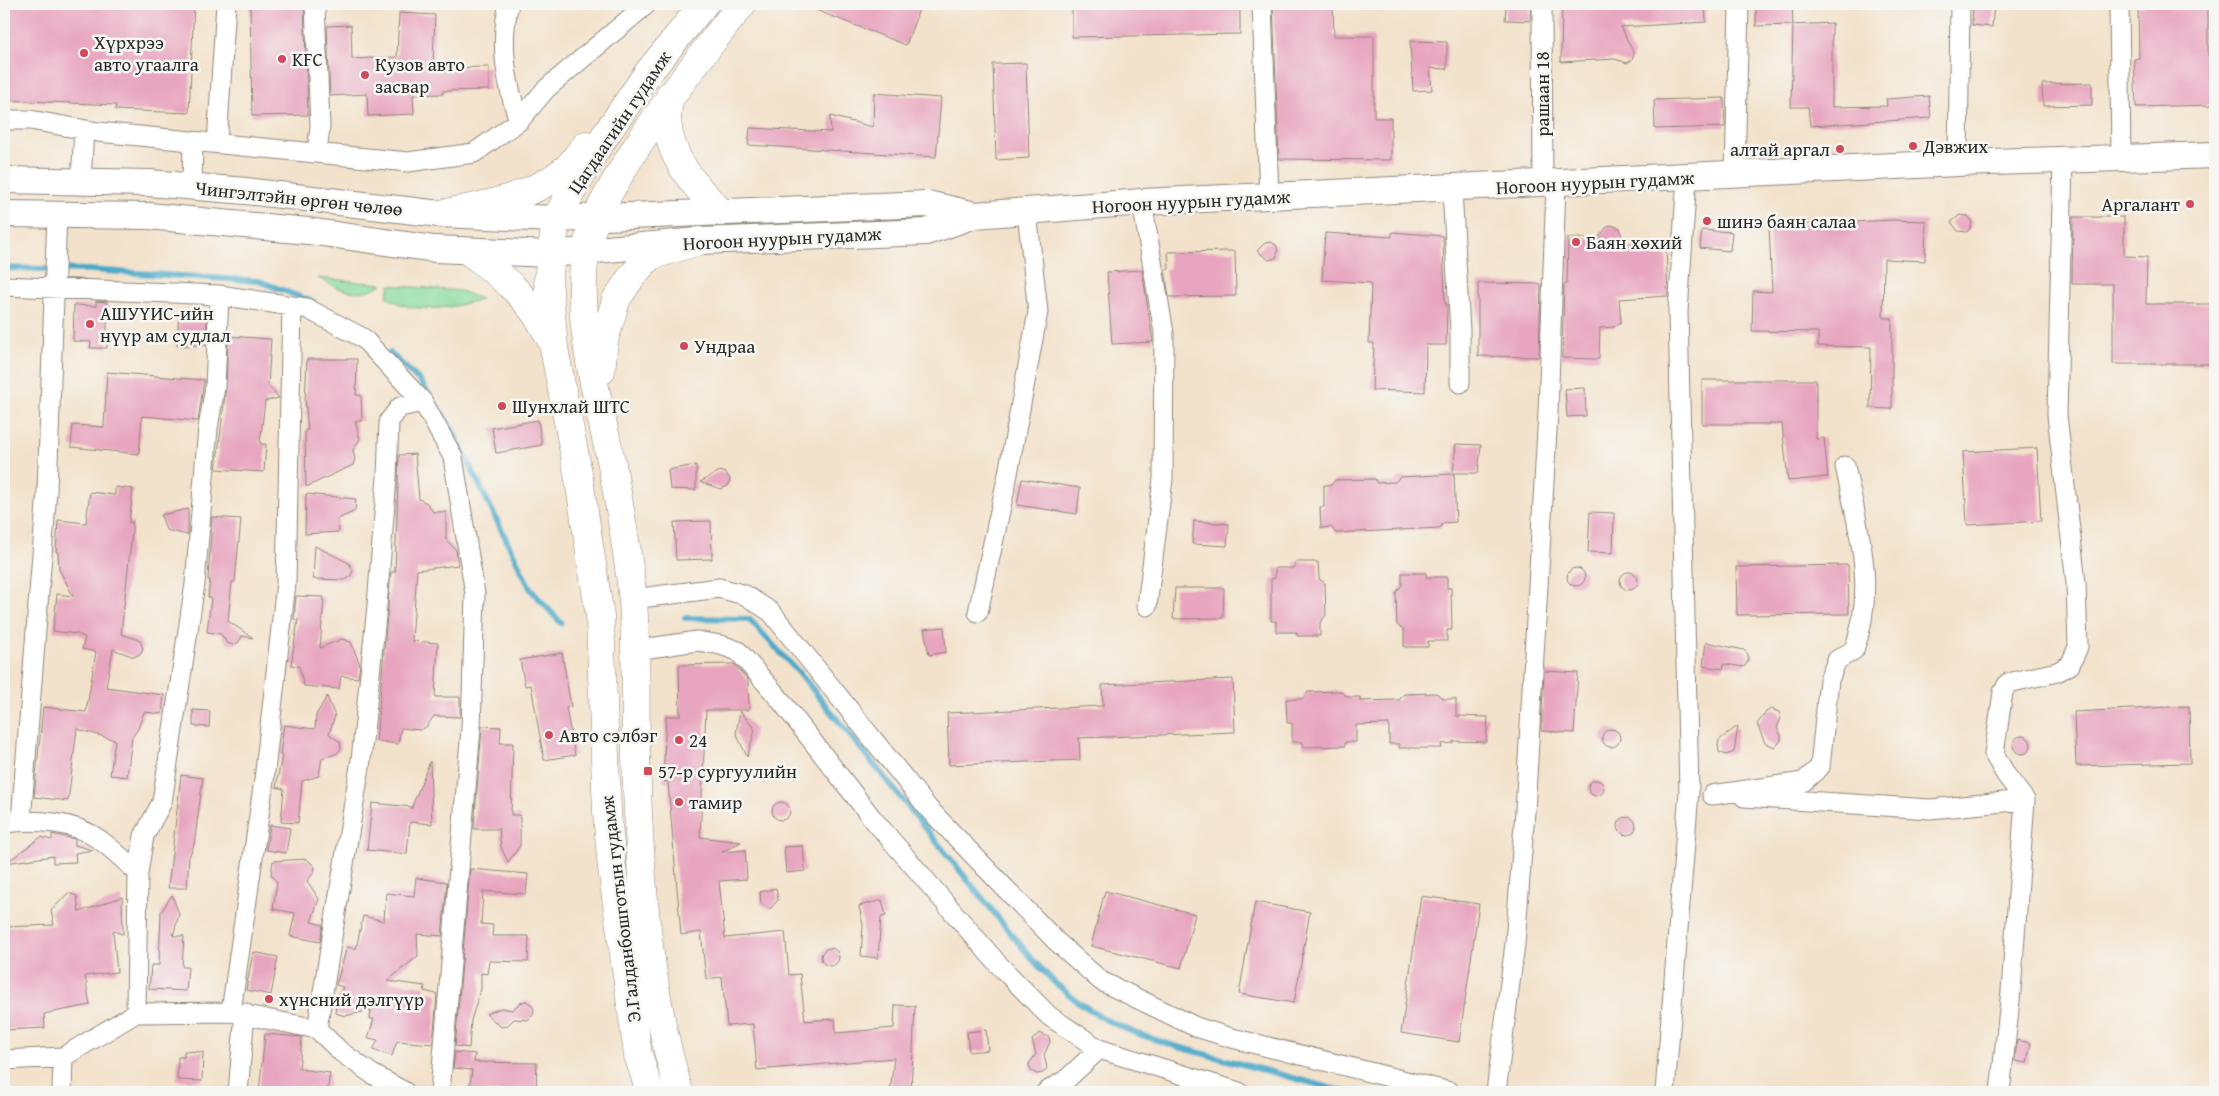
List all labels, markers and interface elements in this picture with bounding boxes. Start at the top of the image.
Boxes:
place label: Хүрхрээ авто угаалга [94,28,199,78]
street label: Цагдаагийн гудамж [560,44,678,200]
place label: KFC [292,45,323,73]
marker: Хүрхрээ авто угаалга [78,47,90,59]
place label: Кузов авто засвар [375,50,465,100]
street label: рашаан 18 [1528,51,1556,137]
marker: KFC [276,53,288,65]
marker: Кузов авто засвар [359,69,371,81]
place label: Дэвжих [1922,132,1989,160]
place label: алтай аргал [1730,135,1830,163]
marker: Дэвжих [1907,140,1919,152]
marker: алтай аргал [1834,143,1846,155]
street label: Ногоон нуурын гудамж [1495,163,1695,201]
street label: Чингэлтэйн өргөн чөлөө [194,173,404,223]
street label: Ногоон нуурын гудамж [1091,182,1291,220]
place label: Аргалант [2101,190,2181,218]
marker: Аргалант [2184,198,2196,210]
place label: шинэ баян салаа [1717,207,1856,235]
marker: шинэ баян салаа [1701,215,1713,227]
street label: Ногоон нуурын гудамж [682,219,882,257]
place label: Баян хөхий [1586,228,1682,256]
marker: Баян хөхий [1570,236,1582,248]
place label: АШУҮИС-ийн нүүр ам судлал [100,299,231,349]
marker: АШУҮИС-ийн нүүр ам судлал [84,318,96,330]
place label: Ундраа [694,332,755,360]
marker: Ундраа [678,340,690,352]
place label: Шунхлай ШТС [512,392,630,420]
marker: Шунхлай ШТС [496,400,508,412]
place label: Авто сэлбэг [559,721,657,749]
place label: 24 [689,726,707,754]
marker: Авто сэлбэг [543,729,555,741]
marker: 24 [673,734,685,746]
place label: 57-р сургуулийн [658,757,797,785]
marker: 57-р сургуулийн [642,765,654,777]
place label: тамир [689,788,742,816]
street label: Э.Галданбошготын гудамж [592,794,648,1024]
marker: тамир [673,796,685,808]
place label: хүнсний дэлгүүр [279,985,424,1013]
marker: хүнсний дэлгүүр [263,993,275,1005]

